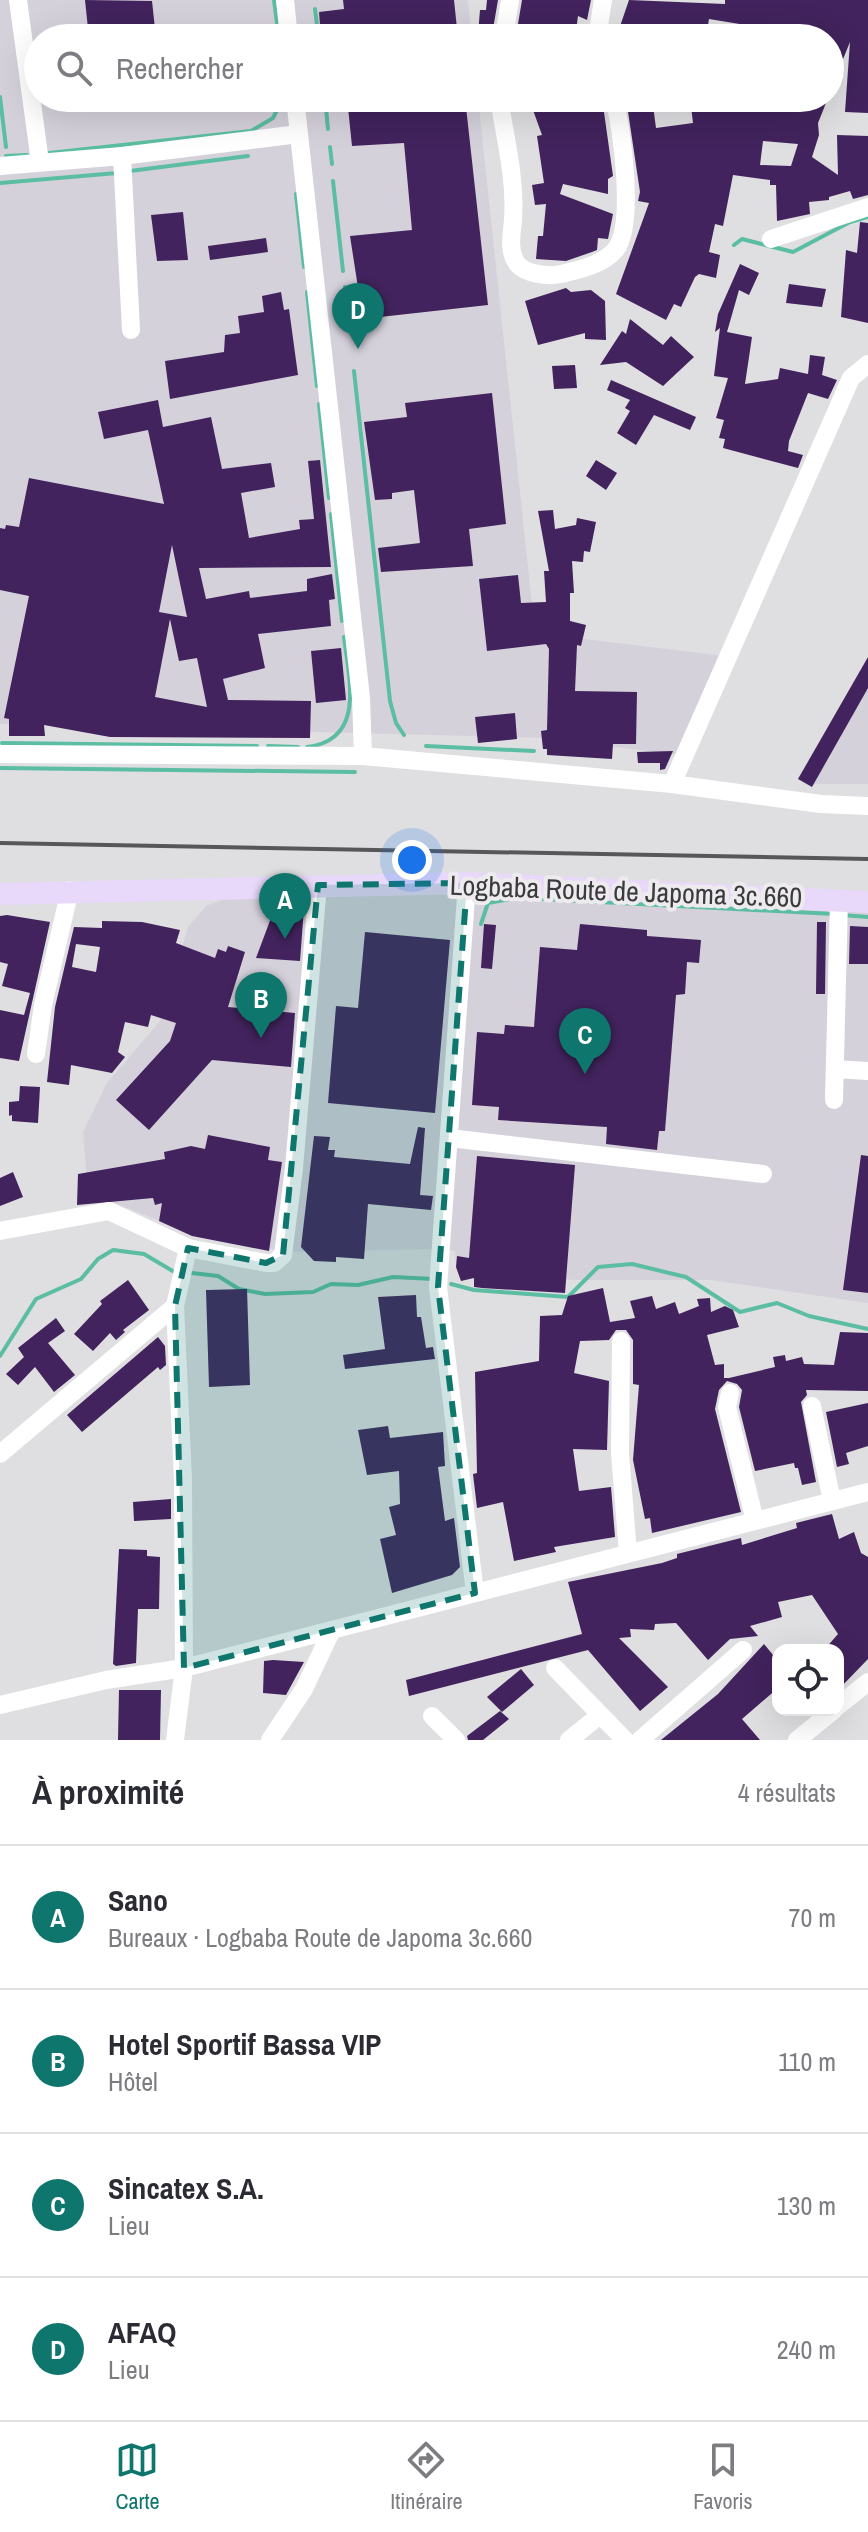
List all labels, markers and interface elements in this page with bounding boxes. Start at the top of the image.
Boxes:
search box [24,24,844,112]
icon: search [52,46,96,90]
text: Rechercher [116,48,243,88]
pin: D [332,283,384,349]
your location [392,840,432,880]
street label: Logbaba Route de Japoma 3c.660 [449,866,803,916]
pin: A [259,873,311,939]
pin: B [235,972,287,1038]
pin: C [559,1008,611,1074]
map controls [772,1644,844,1716]
button: locate [772,1644,844,1716]
text: À proximité [32,1769,184,1815]
text: 4 résultats [738,1775,836,1810]
text: Sano [108,1880,168,1920]
text: A [50,1900,66,1935]
text: 70 m [789,1900,836,1935]
text: Bureaux · Logbaba Route de Japoma 3c.660 [108,1920,532,1955]
text: Hotel Sportif Bassa VIP [108,2024,381,2064]
text: B [50,2044,66,2079]
text: 110 m [778,2044,836,2079]
text: Hôtel [108,2064,158,2099]
text: Sincatex S.A. [108,2168,264,2208]
text: C [50,2188,66,2223]
text: 130 m [777,2188,836,2223]
text: Lieu [108,2208,150,2243]
text: AFAQ [108,2312,176,2352]
text: D [50,2332,66,2367]
text: 240 m [777,2332,836,2367]
text: Lieu [108,2352,150,2387]
tab: Carte [115,2438,160,2516]
tab: Itinéraire [390,2438,463,2516]
tab: Favoris [693,2438,753,2516]

